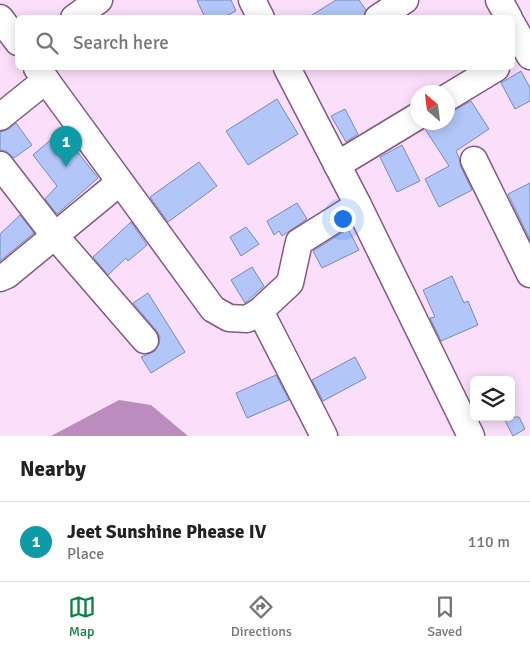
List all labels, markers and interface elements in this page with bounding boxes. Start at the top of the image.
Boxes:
search box [15,15,515,70]
icon: search [33,29,61,57]
text: Search here [73,31,169,55]
north arrow [410,85,455,130]
pin: 1 [50,126,82,167]
your location [330,206,356,232]
map controls [470,376,515,421]
button: layers [470,376,515,421]
text: Nearby [20,456,86,482]
text: Jeet Sunshine Phease IV [67,520,266,544]
text: 1 [32,532,40,552]
text: 110 m [468,532,510,552]
text: Place [67,544,104,564]
tab: Map [68,593,96,640]
tab: Directions [231,593,292,640]
tab: Saved [427,593,462,640]

